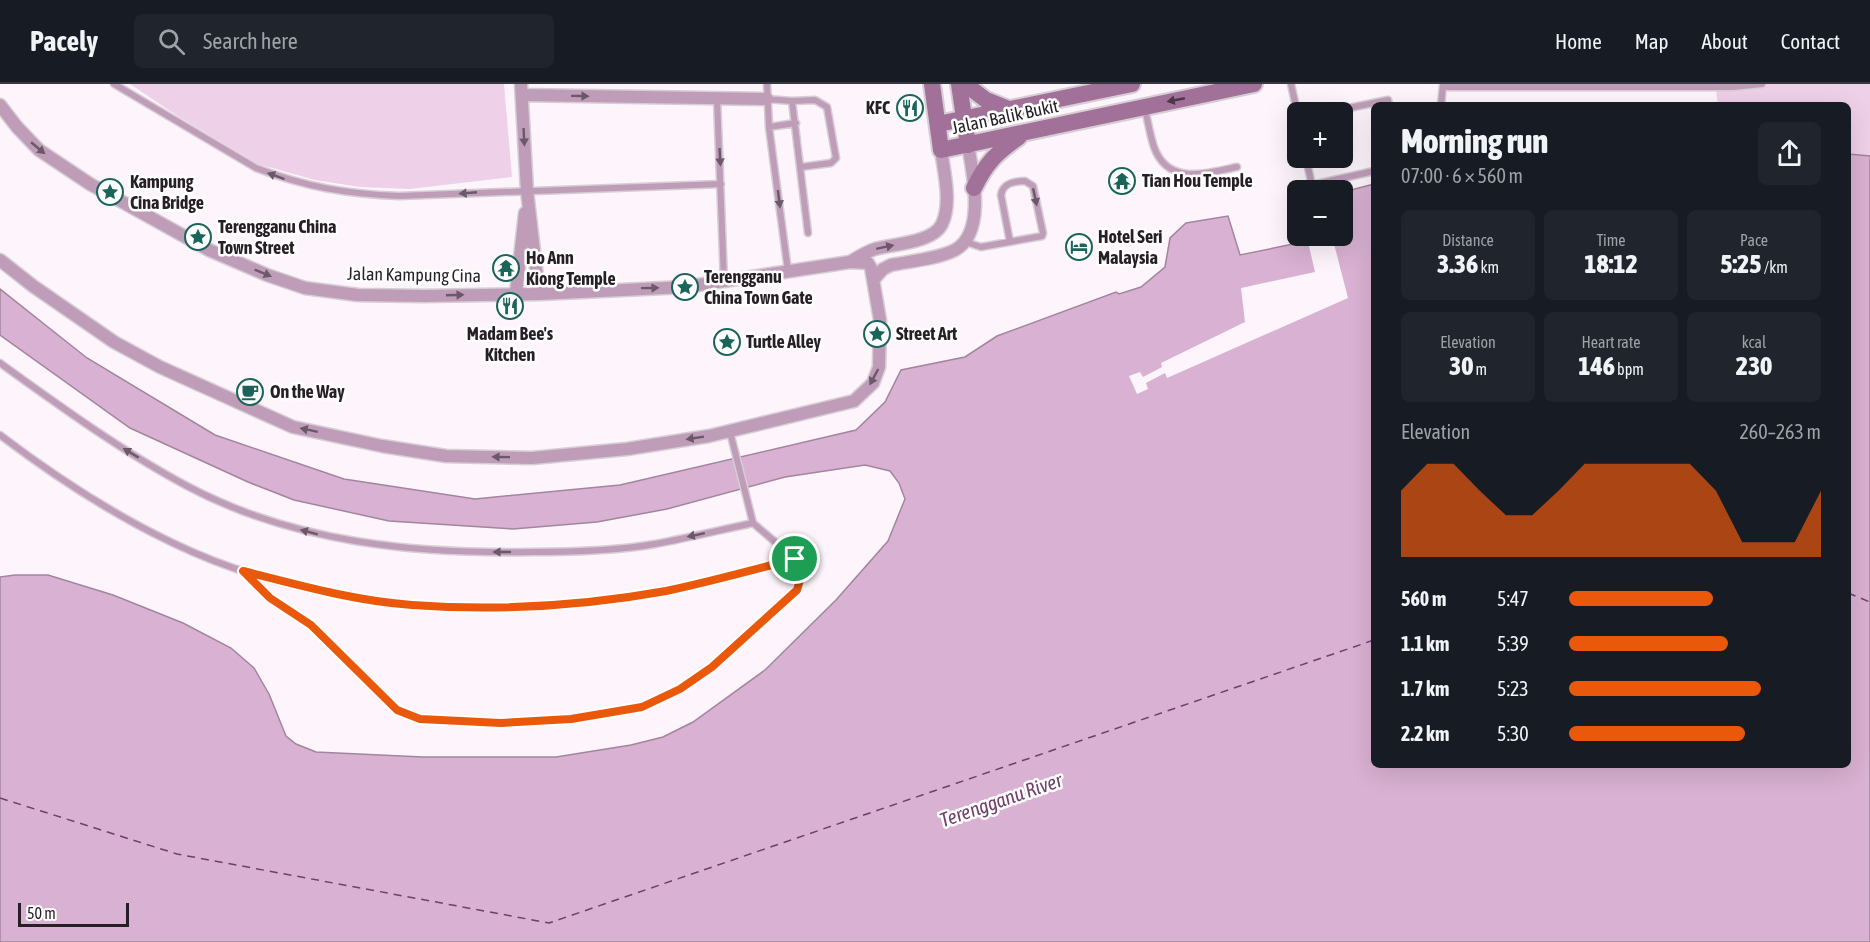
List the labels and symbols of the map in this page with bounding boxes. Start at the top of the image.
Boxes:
one-way arrow [571,91,590,101]
restaurant icon: KFC [895,93,925,123]
street label: Jalan Balik Bukit [950,95,1060,138]
one-way arrow [1166,96,1185,105]
place label: KFC [866,97,890,118]
one-way arrow [519,128,529,147]
one-way arrow [30,142,46,155]
one-way arrow [715,147,724,166]
temple icon: Tian Hou Temple [1107,166,1137,196]
one-way arrow [267,170,285,180]
place label: Tian Hou Temple [1142,170,1253,191]
place label: Kampung Cina Bridge [130,171,204,213]
place icon: Kampung Cina Bridge [95,177,125,207]
one-way arrow [459,188,478,198]
one-way arrow [1031,188,1041,207]
one-way arrow [774,189,783,208]
place label: Terengganu China Town Street [218,216,336,258]
place icon: Terengganu China Town Street [183,222,213,252]
place label: Hotel Seri Malaysia [1098,226,1163,268]
hotel icon: Hotel Seri Malaysia [1064,232,1094,262]
one-way arrow [876,242,895,251]
place label: Ho Ann Kiong Temple [526,247,616,289]
temple icon: Ho Ann Kiong Temple [491,253,521,283]
street label: Jalan Kampung Cina [347,263,481,286]
place label: Terengganu China Town Gate [704,266,813,308]
one-way arrow [255,268,273,278]
place icon: Terengganu China Town Gate [670,272,700,302]
one-way arrow [641,283,660,293]
one-way arrow [446,291,465,300]
restaurant icon: Madam Bee's Kitchen [495,291,525,321]
place icon: Street Art [862,319,892,349]
place label: Madam Bee's Kitchen [467,323,554,365]
place label: Street Art [896,323,958,344]
place icon: Turtle Alley [712,327,742,357]
place label: Turtle Alley [746,331,821,352]
one-way arrow [869,369,879,386]
cafe icon: On the Way [235,377,265,407]
place label: On the Way [270,381,345,402]
one-way arrow [299,425,318,434]
one-way arrow [685,434,704,443]
one-way arrow [122,448,139,458]
one-way arrow [492,452,511,462]
one-way arrow [299,527,317,536]
one-way arrow [686,531,705,540]
pin [769,533,820,584]
one-way arrow [492,547,511,557]
water label: Terengganu River [937,767,1066,831]
scale bar [18,900,129,928]

